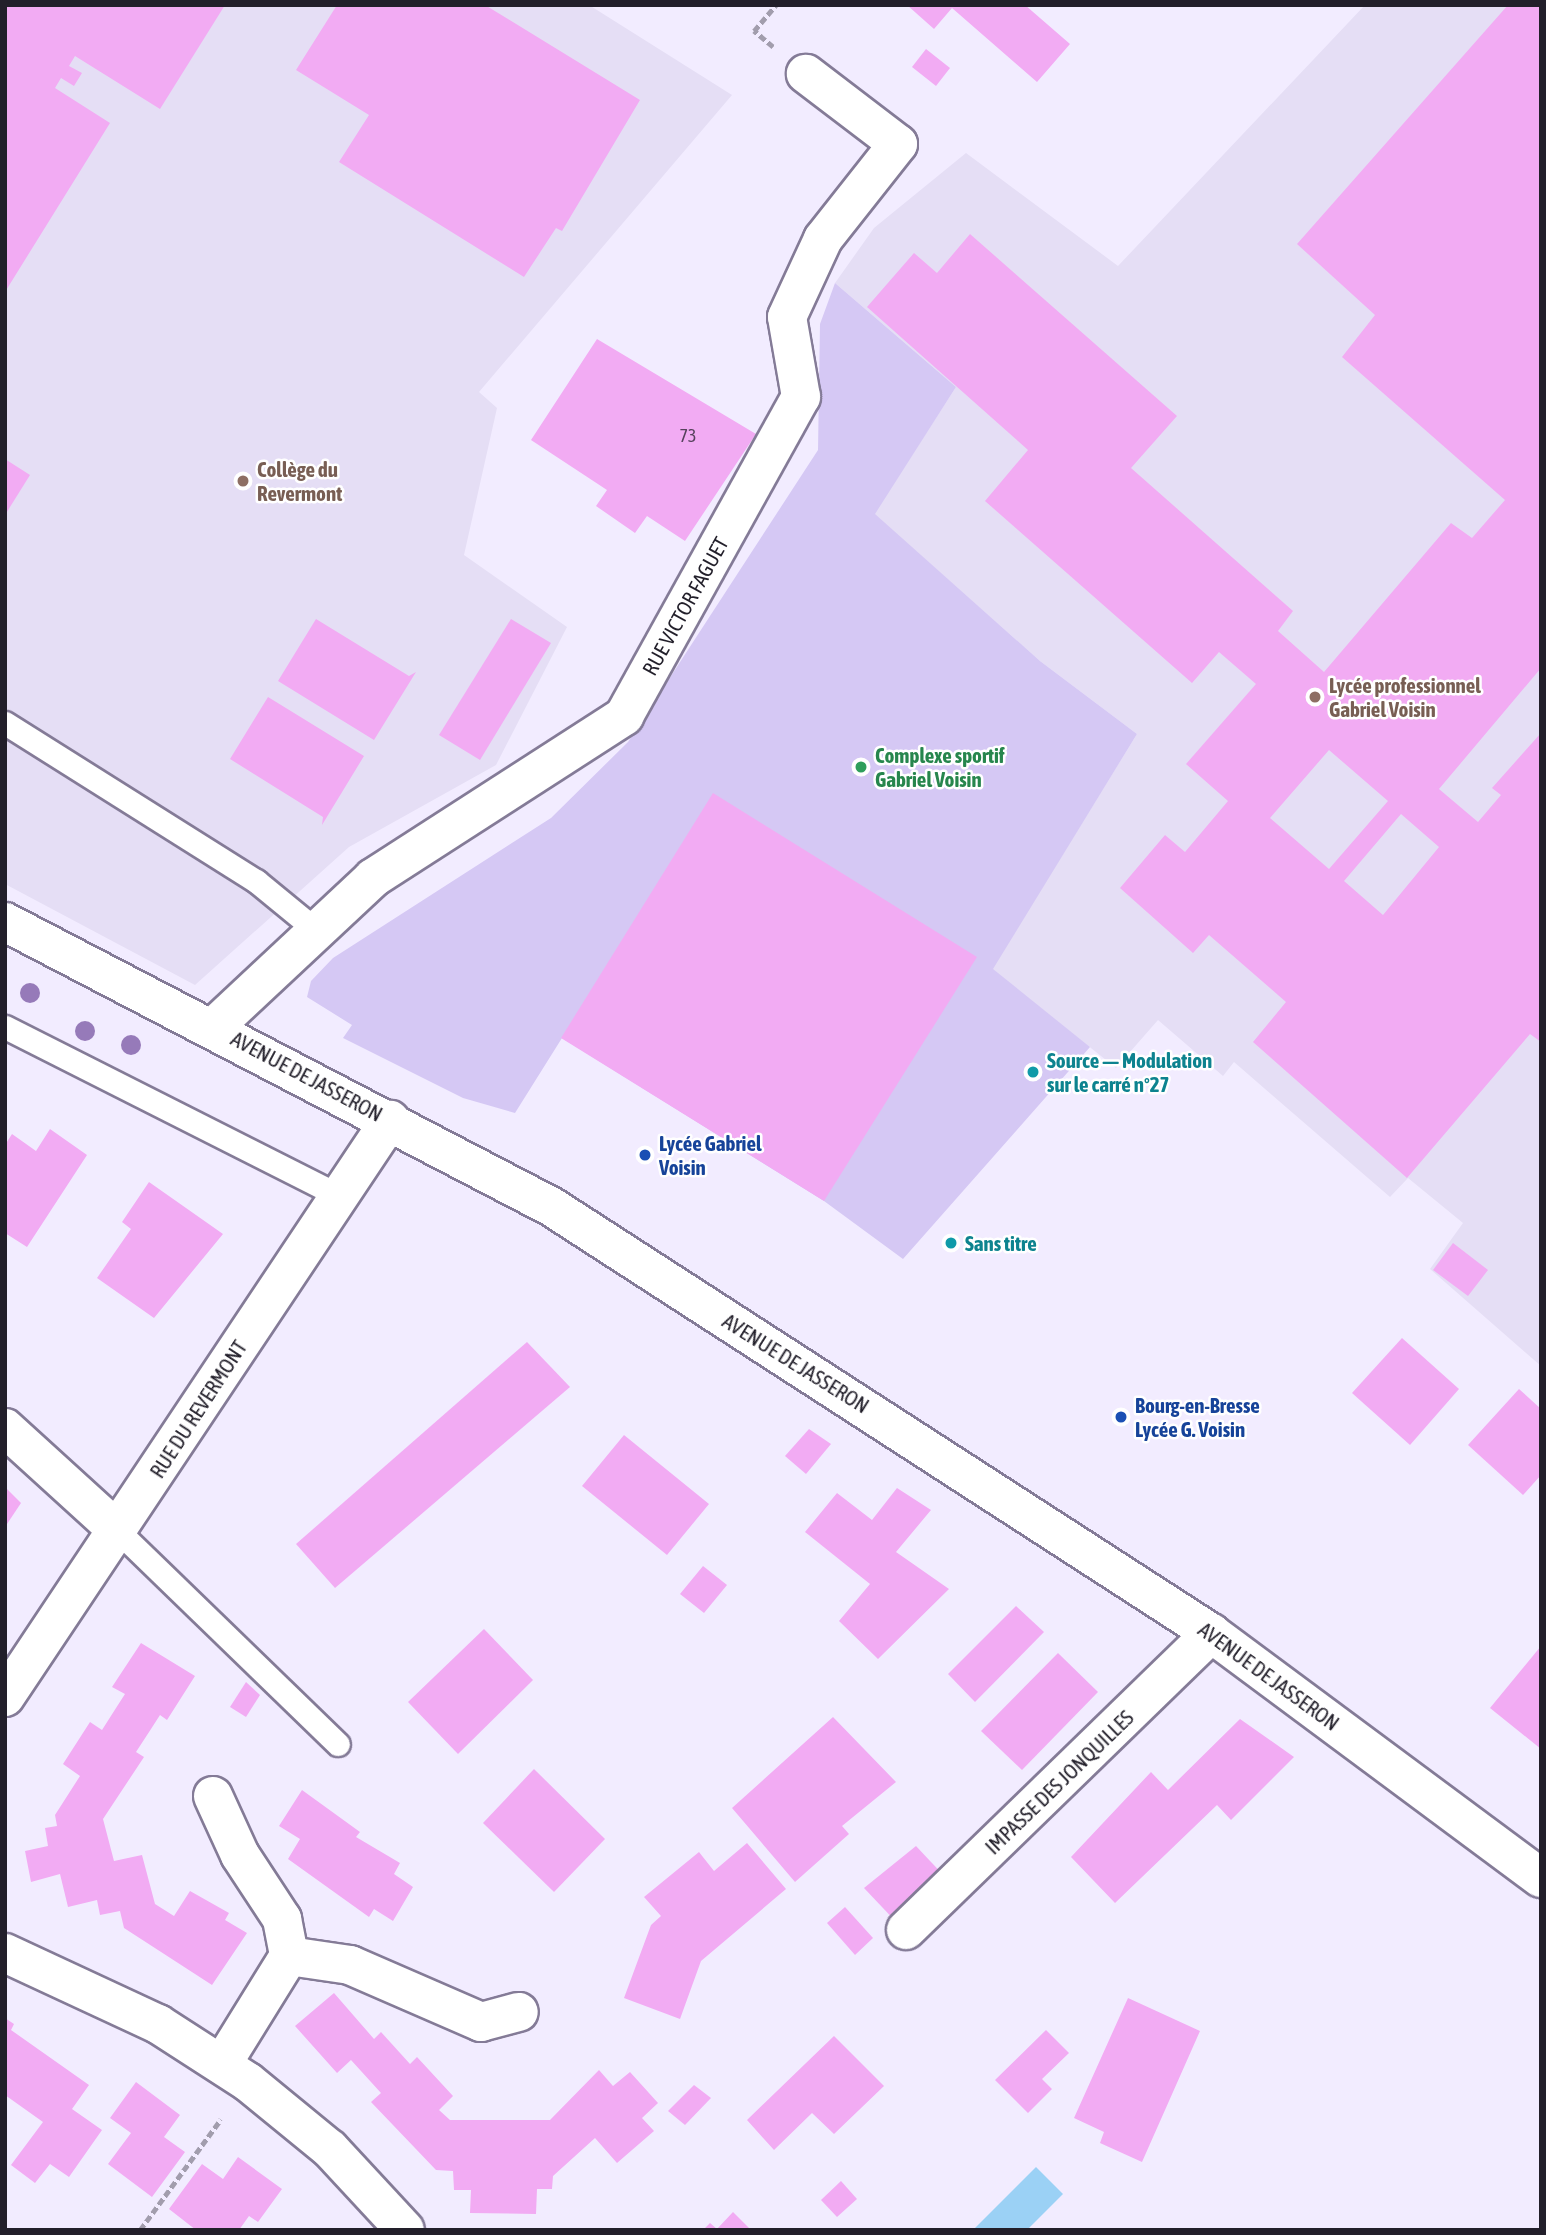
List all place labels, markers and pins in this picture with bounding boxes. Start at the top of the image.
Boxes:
place label: Collège du Revermont [257,456,342,506]
marker: Collège du Revermont [235,473,251,489]
place label: Lycée professionnel Gabriel Voisin [1329,672,1481,722]
marker: Lycée professionnel Gabriel Voisin [1307,689,1323,705]
place label: Complexe sportif Gabriel Voisin [875,742,1005,792]
marker: Complexe sportif Gabriel Voisin [853,759,869,775]
place label: Source — Modulation sur le carré n°27 [1047,1047,1212,1097]
marker: Source — Modulation sur le carré n°27 [1025,1064,1041,1080]
place label: Lycée Gabriel Voisin [659,1130,762,1180]
marker: Lycée Gabriel Voisin [637,1147,653,1163]
place label: Sans titre [965,1230,1037,1256]
marker: Sans titre [943,1235,959,1251]
place label: Bourg-en-Bresse Lycée G. Voisin [1135,1392,1260,1442]
marker: Bourg-en-Bresse Lycée G. Voisin [1113,1409,1129,1425]

